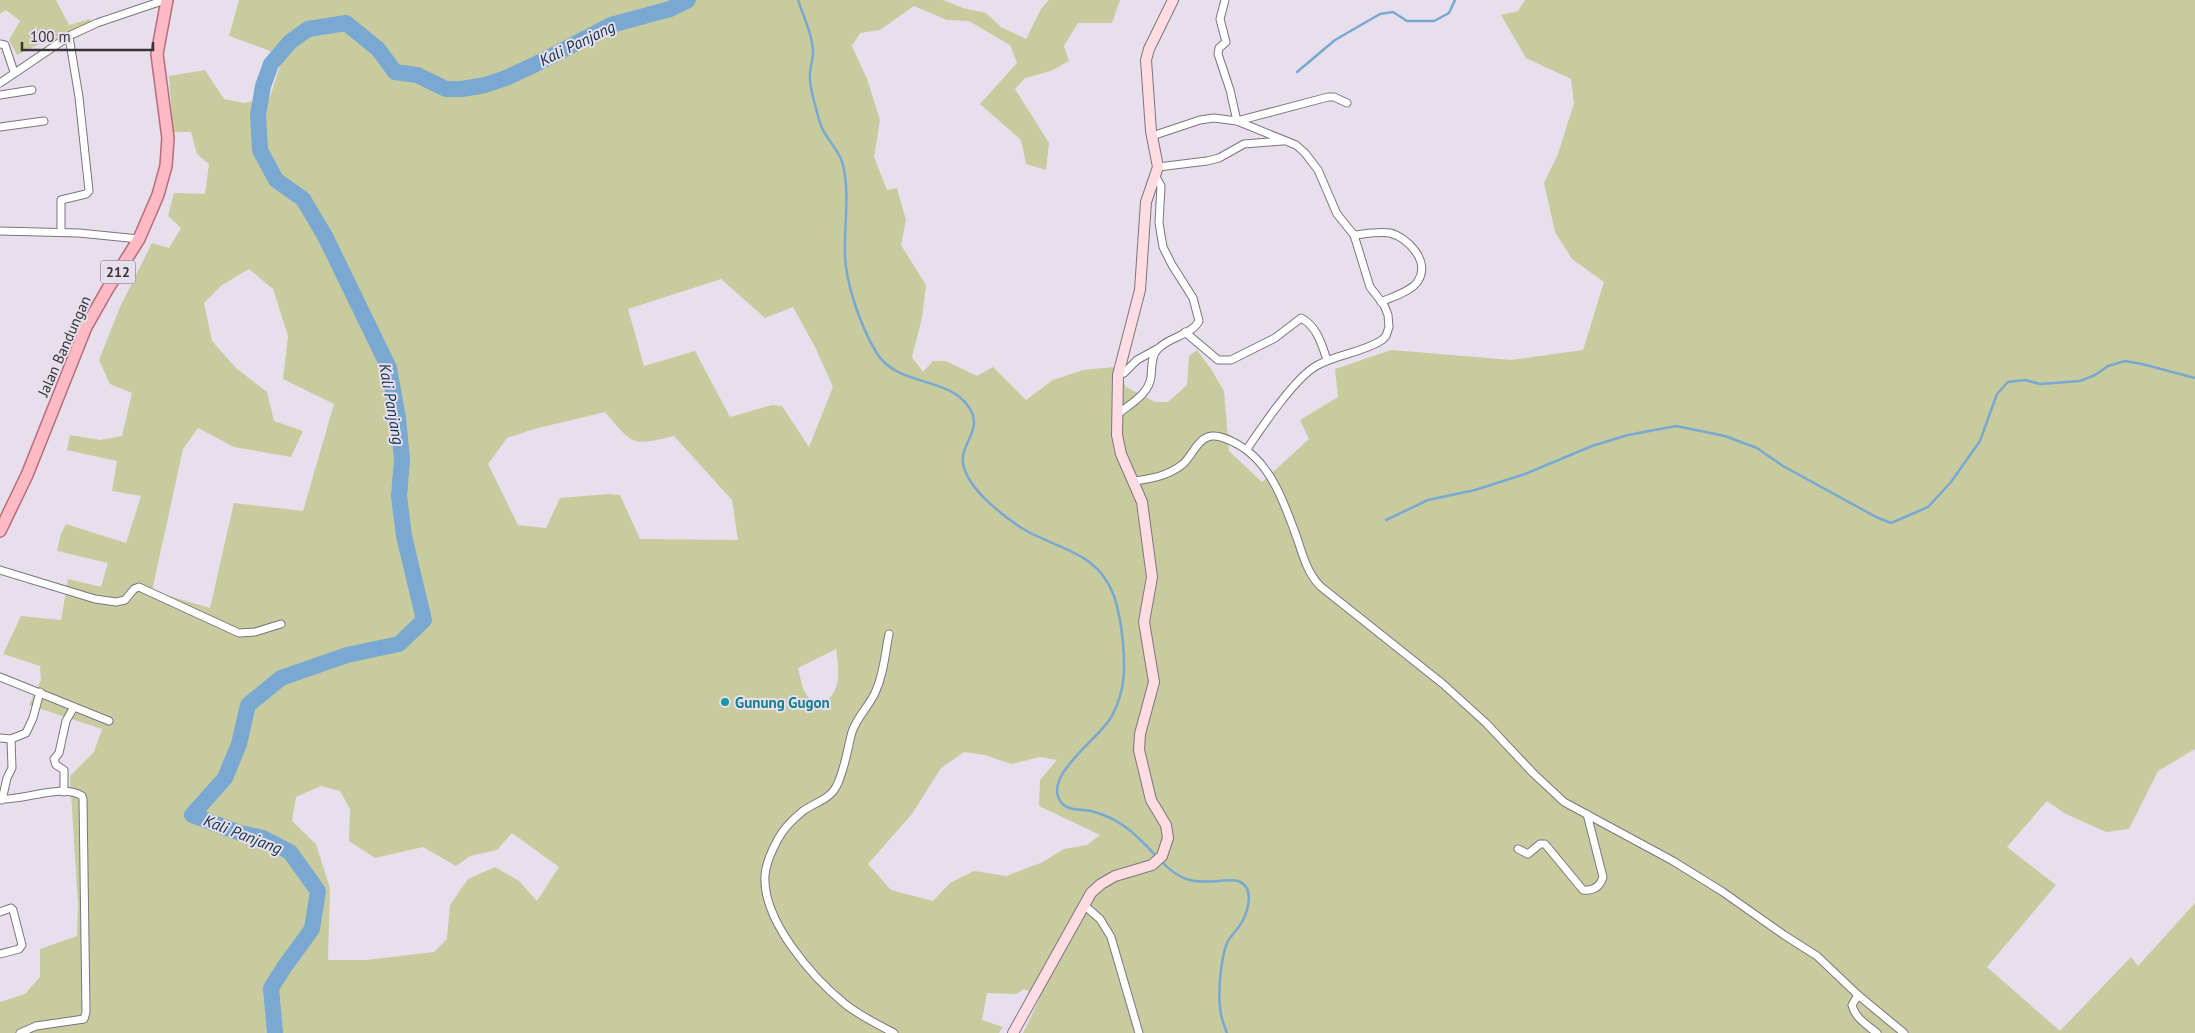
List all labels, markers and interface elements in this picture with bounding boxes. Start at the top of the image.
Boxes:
water label: Kali Panjang [536,16,618,70]
scale bar [22,20,154,52]
text: 100 m [30,27,71,46]
road number: 212 [100,260,136,284]
street label: Jalan Bandungan [33,293,95,400]
water label: Kali Panjang [375,362,409,446]
place label: Gunung Gugon [735,693,830,712]
marker: Gunung Gugon [719,696,731,708]
water label: Kali Panjang [201,810,285,858]

